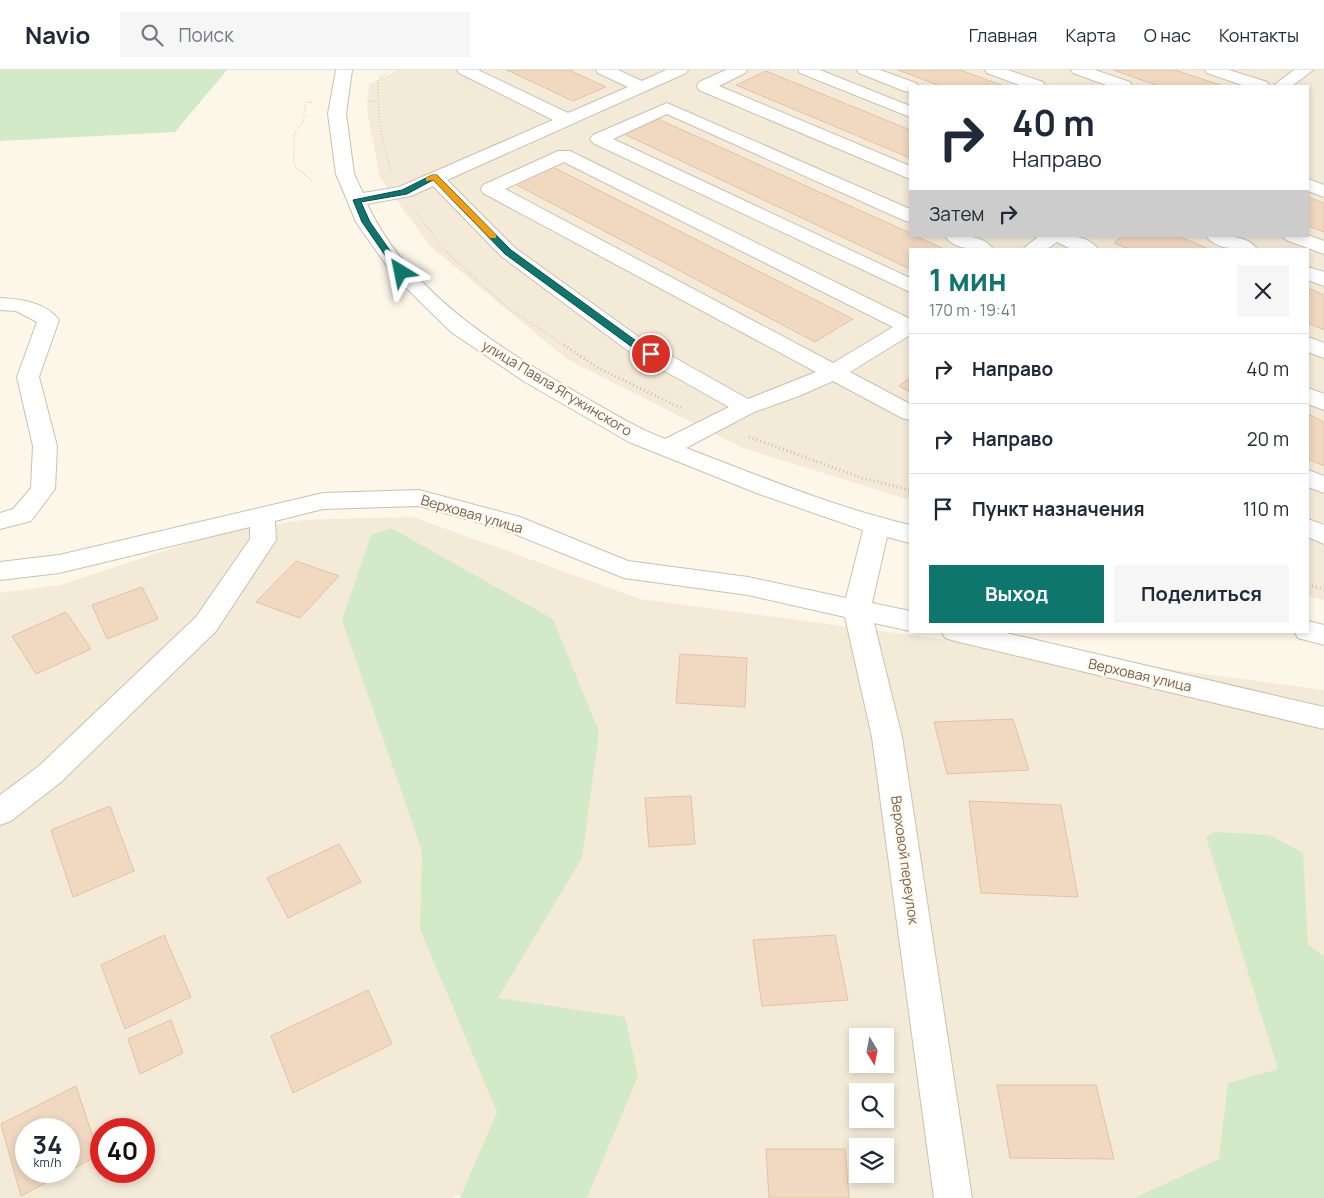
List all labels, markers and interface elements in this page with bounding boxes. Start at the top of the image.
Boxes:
search box [120,12,470,57]
text: Navio [25,18,90,51]
icon: search [138,21,166,49]
text: Поиск [178,22,234,48]
text: Главная [969,23,1038,47]
text: Карта [1066,23,1116,47]
text: О нас [1144,23,1191,47]
text: Контакты [1219,23,1299,47]
text: 40 m [1012,99,1095,147]
icon: right [929,105,994,170]
text: Направо [1012,144,1102,174]
icon: right [994,200,1022,228]
text: Затем [929,201,984,227]
position arrow [374,245,426,297]
text: 1 мин [929,259,1007,300]
button: close [1237,265,1289,317]
text: 170 m · 19:41 [929,299,1016,321]
pin [630,333,672,375]
street label: улица Павла Ягужинского [479,335,636,440]
icon: arrive [637,340,665,368]
icon: right [929,355,957,383]
text: Направо [972,356,1053,382]
text: 40 m [1246,356,1289,382]
icon: right [929,425,957,453]
text: Направо [972,426,1053,452]
text: 20 m [1247,426,1289,452]
street label: Верховая улица [419,490,525,537]
icon: arrive [929,495,957,523]
text: Пункт назначения [972,496,1145,522]
text: 110 m [1243,496,1289,522]
button: Выход [929,565,1104,623]
button: Поделиться [1114,565,1289,623]
street label: Верховая улица [1087,653,1194,696]
street label: Верховой переулок [887,794,924,926]
north arrow [849,1028,894,1072]
map controls [849,1028,894,1183]
button: search [849,1083,894,1128]
speed limit sign: 40 [90,1118,155,1183]
text: 34 [33,1127,62,1162]
button: layers [849,1138,894,1183]
text: km/h [34,1154,61,1171]

